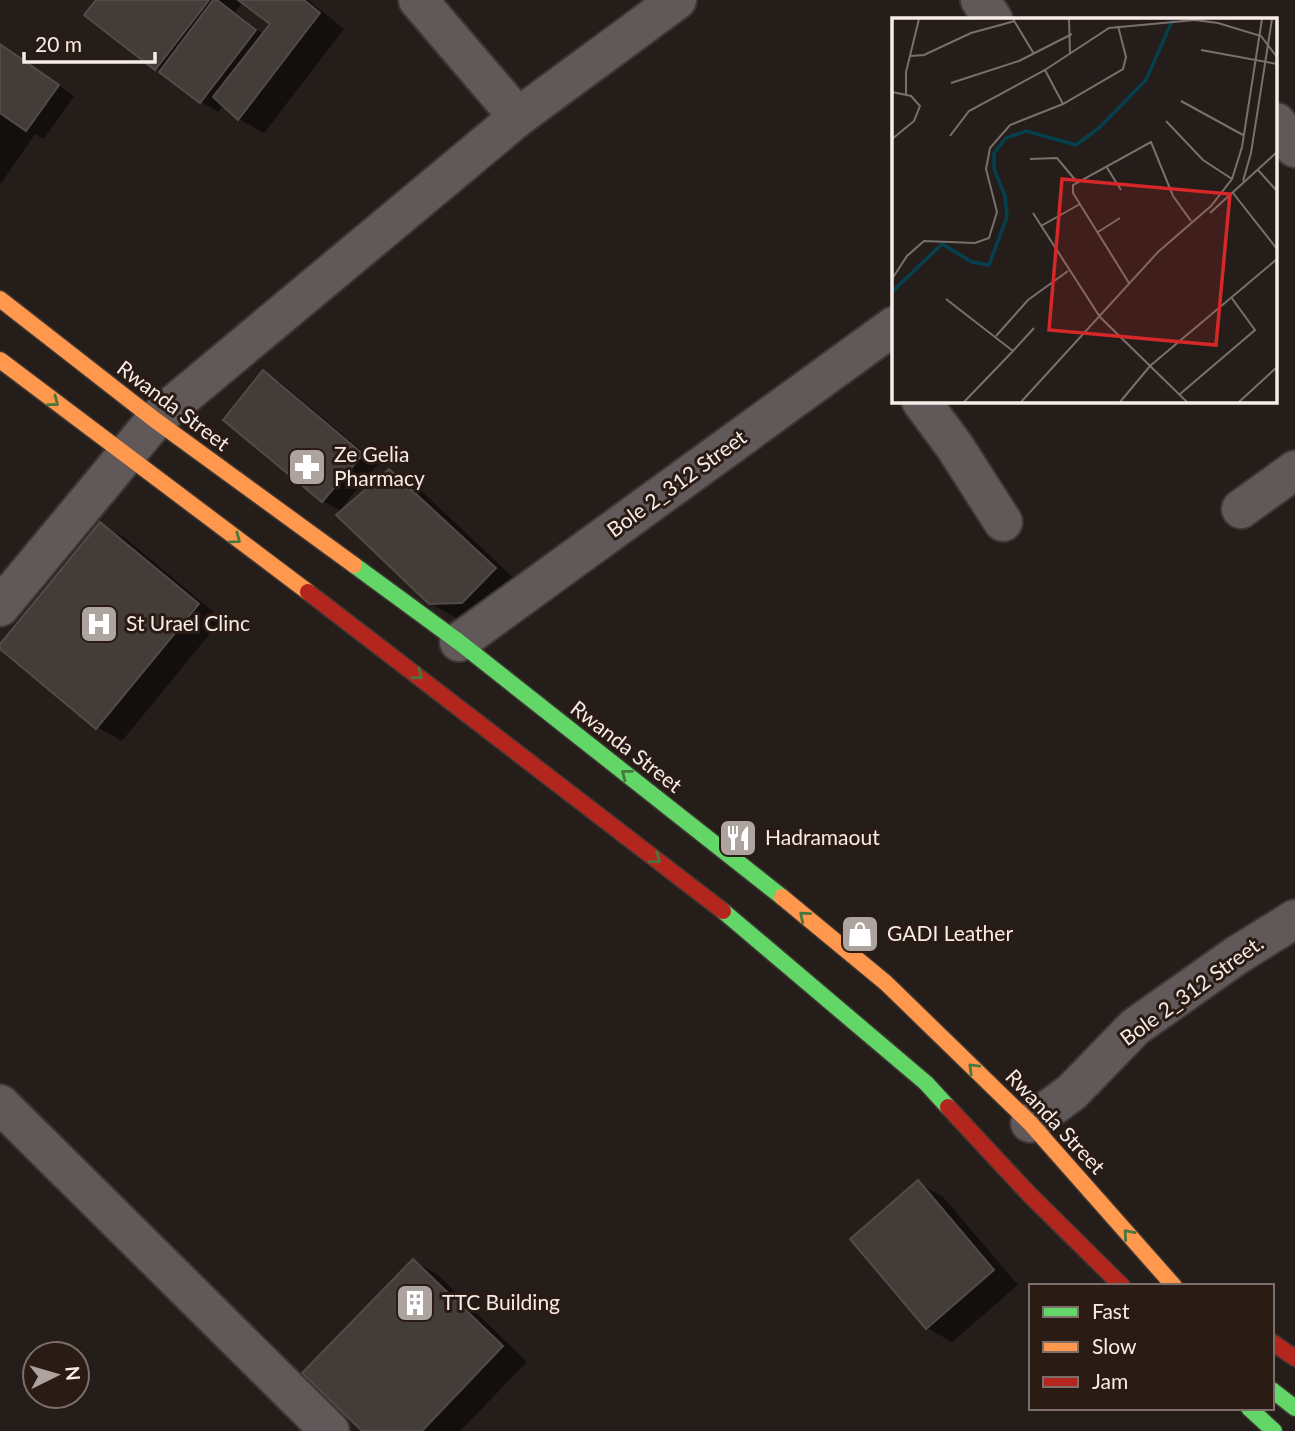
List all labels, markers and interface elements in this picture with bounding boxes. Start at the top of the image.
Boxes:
inset map [892,18,1278,402]
scale bar [24,21,156,65]
text: 20 m [35,31,82,56]
street label: Rwanda Street [113,354,235,455]
one-way arrow [46,393,59,406]
street label: Bole 2_312 Street [602,424,751,542]
place label: Ze Gelia Pharmacy [334,441,425,490]
pharmacy icon: Ze Gelia Pharmacy [286,446,328,488]
one-way arrow [228,531,240,543]
hospital icon: St Urael Clinc [78,603,120,645]
place label: St Urael Clinc [126,610,250,635]
one-way arrow [410,667,423,680]
street label: Rwanda Street [566,695,688,797]
one-way arrow [622,769,634,782]
restaurant icon: Hadramaout [717,817,759,859]
place label: Hadramaout [765,824,880,849]
one-way arrow [649,850,661,863]
one-way arrow [800,912,813,924]
shop icon: GADI Leather [839,913,881,955]
place label: GADI Leather [887,920,1013,945]
street label: Bole 2_312 Street. [1115,929,1268,1050]
one-way arrow [968,1063,981,1076]
street label: Rwanda Street [1001,1063,1111,1179]
one-way arrow [1124,1229,1137,1242]
building icon: TTC Building [394,1282,436,1324]
legend [1029,1284,1274,1410]
place label: TTC Building [442,1289,560,1314]
text: Fast [1092,1298,1130,1323]
text: Slow [1092,1333,1137,1358]
north arrow [21,1340,91,1410]
text: N [61,1365,86,1382]
text: Jam [1092,1368,1128,1393]

